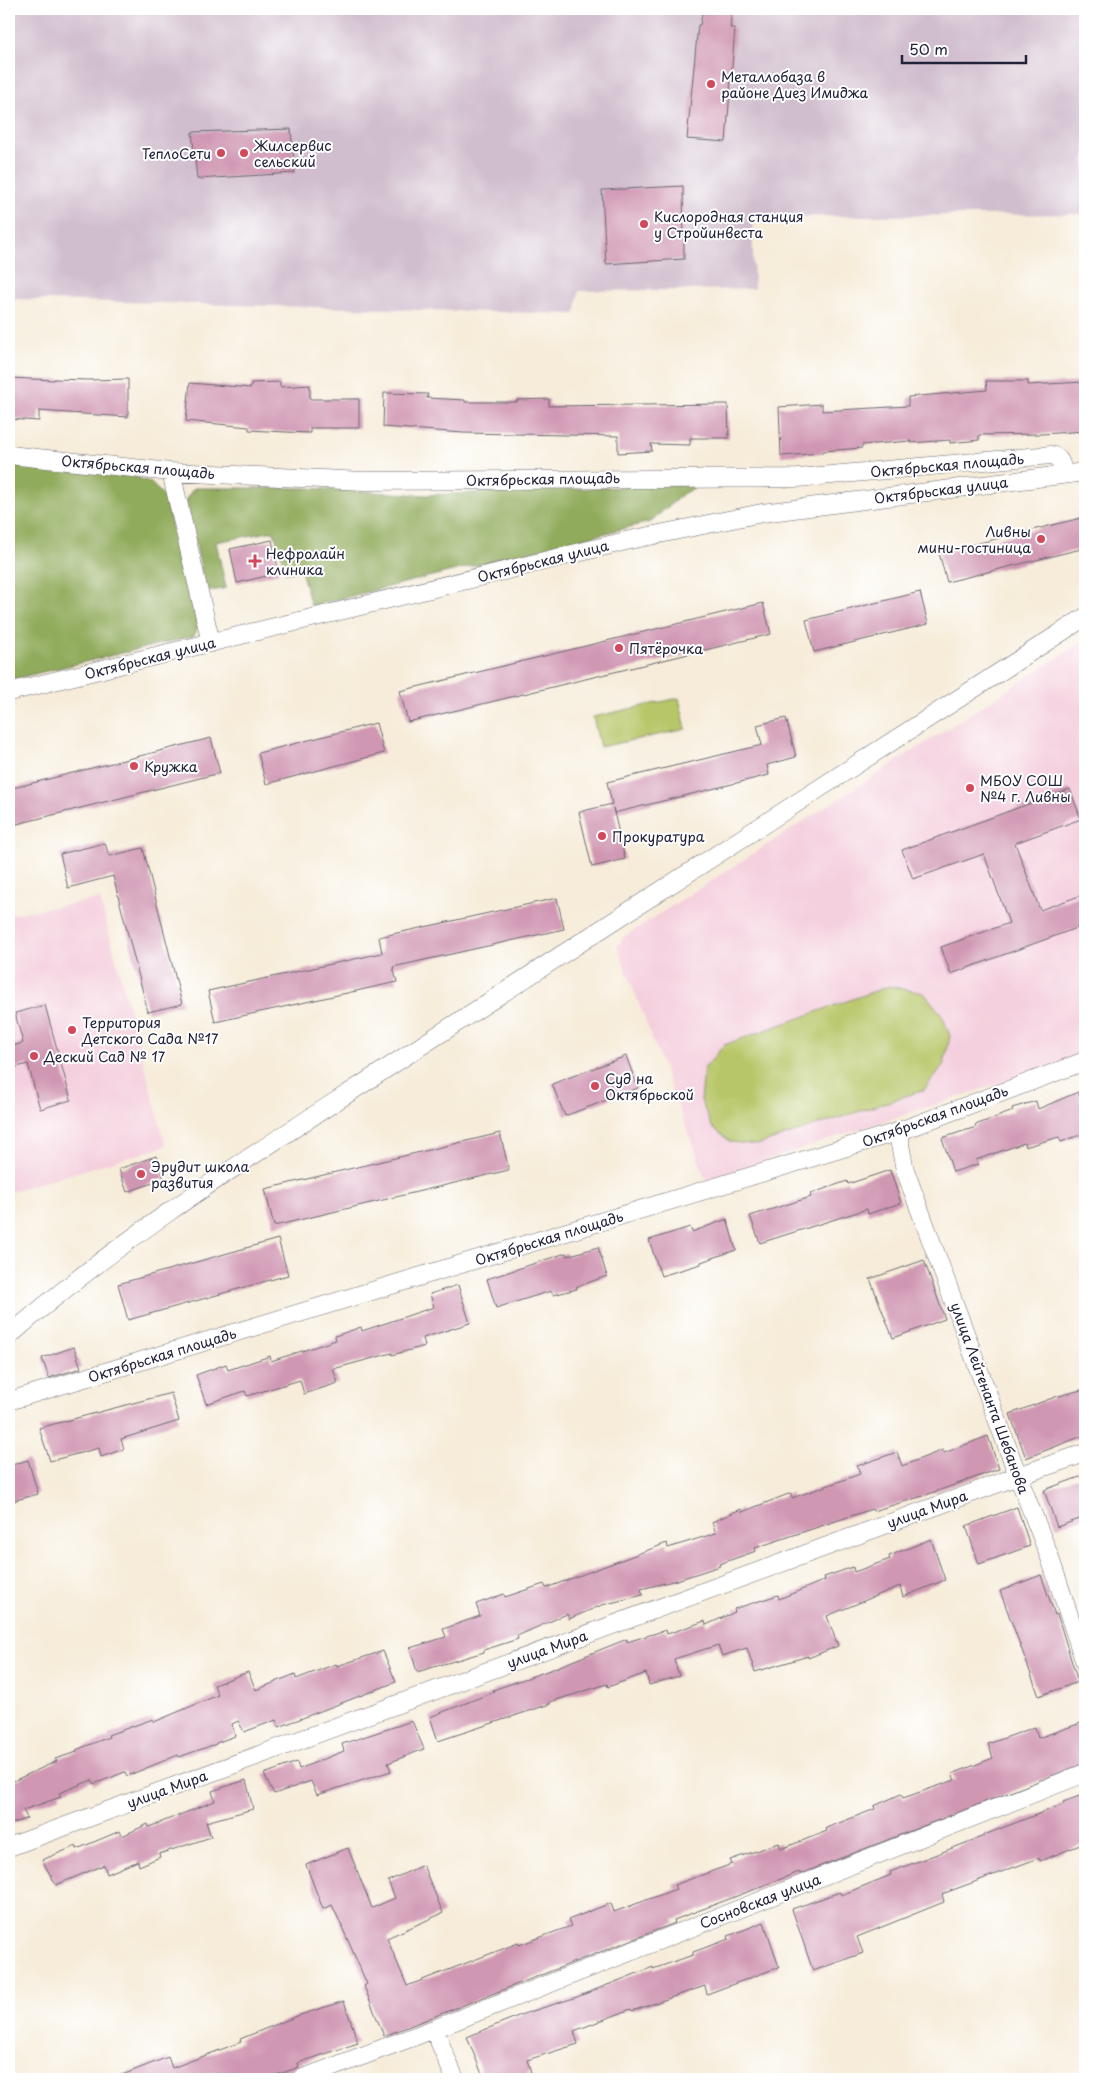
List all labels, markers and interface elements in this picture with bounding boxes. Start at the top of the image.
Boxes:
scale bar [902,32,1025,64]
text: 50 m [909,37,948,60]
place label: Металлобаза в районе Диез Имиджа [721,66,869,103]
marker: Металлобаза в районе Диез Имиджа [705,78,717,90]
place label: Жилсервис сельский [253,135,332,172]
place label: ТеплоСети [142,143,211,164]
marker: ТеплоСети [215,147,227,159]
marker: Жилсервис сельский [238,147,250,159]
place label: Кислородная станция у Стройинвеста [654,206,803,243]
marker: Кислородная станция у Стройинвеста [638,218,650,230]
street label: Октябрьская площадь [869,448,1025,482]
street label: Октябрьская площадь [60,450,216,484]
street label: Октябрьская площадь [466,467,620,491]
street label: Октябрьская улица [873,471,1009,509]
place label: Ливны мини-гостиница [918,521,1031,558]
marker: Ливны мини-гостиница [1035,533,1047,545]
street label: Октябрьская улица [475,534,611,587]
place label: Нефролайн клиника [266,543,345,580]
marker: Нефролайн клиника [248,554,262,568]
street label: Октябрьская улица [82,631,218,684]
place label: Пятёрочка [629,638,703,659]
marker: Пятёрочка [613,642,625,654]
place label: Кружка [144,756,198,777]
marker: Кружка [128,760,140,772]
place label: МБОУ СОШ №4 г. Ливны [980,770,1071,807]
marker: МБОУ СОШ №4 г. Ливны [964,782,976,794]
place label: Прокуратура [612,826,705,847]
marker: Прокуратура [596,830,608,842]
place label: Территория Детского Сада №17 [81,1012,219,1049]
marker: Территория Детского Сада №17 [66,1024,78,1036]
place label: Деский Сад № 17 [43,1046,166,1067]
marker: Деский Сад № 17 [28,1050,40,1062]
place label: Суд на Октябрьской [605,1068,694,1105]
marker: Суд на Октябрьской [589,1080,601,1092]
street label: Октябрьская площадь [859,1080,1011,1152]
place label: Эрудит школа развития [151,1156,250,1193]
marker: Эрудит школа развития [135,1168,147,1180]
street label: Октябрьская площадь [472,1205,626,1271]
street label: улица Лейтенанта Шебанова [946,1299,1035,1497]
street label: Октябрьская площадь [85,1322,239,1388]
street label: улица Мира [884,1485,970,1533]
street label: улица Мира [504,1625,590,1673]
street label: улица Мира [124,1765,210,1813]
street label: Сосновская улица [697,1868,824,1934]

